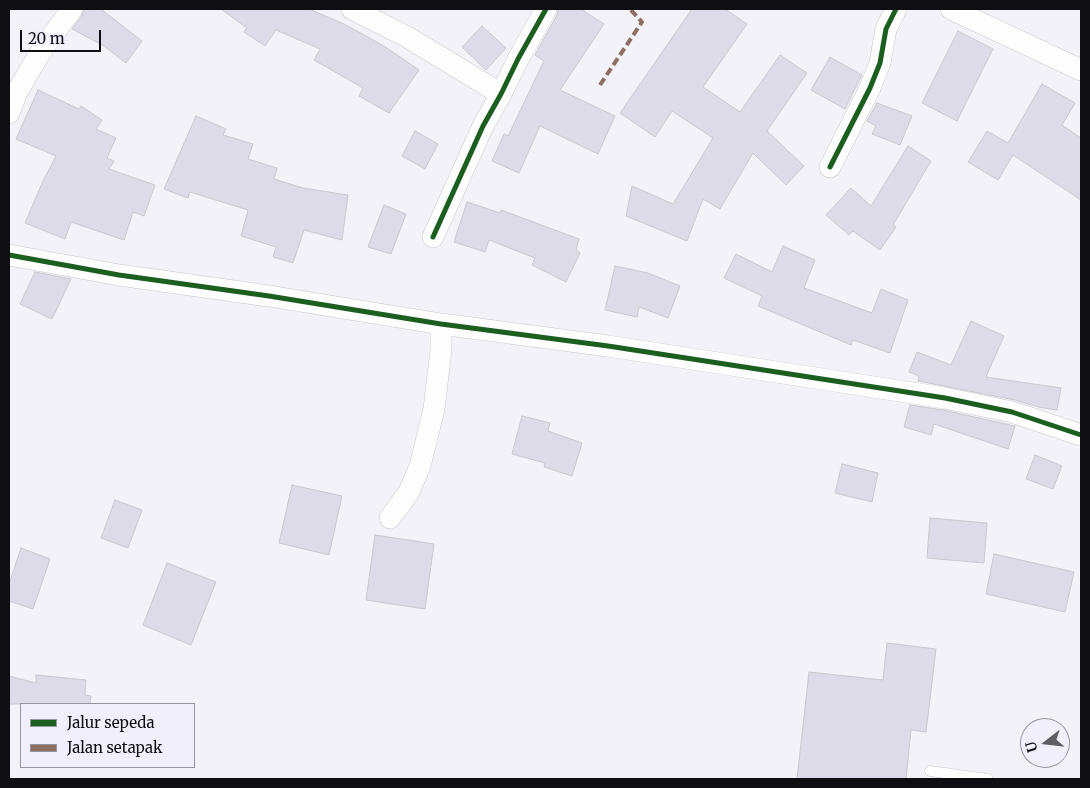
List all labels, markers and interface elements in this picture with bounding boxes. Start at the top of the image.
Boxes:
scale bar [22,20,104,52]
text: 20 m [28,29,65,48]
legend [20,703,195,768]
text: Jalur sepeda [67,713,154,732]
north arrow [1020,718,1070,768]
text: Jalan setapak [67,738,162,757]
text: U [1021,739,1042,754]

